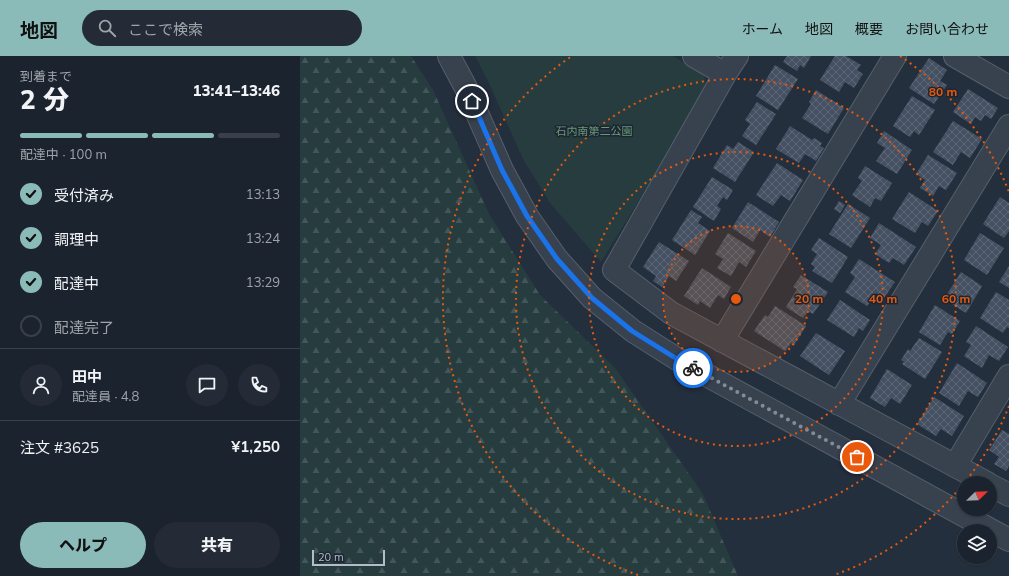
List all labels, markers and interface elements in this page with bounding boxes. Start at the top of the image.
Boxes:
search box [82,10,362,46]
icon: search [96,17,118,39]
text: 地図 [20,18,58,42]
text: ここで検索 [128,20,203,39]
text: ホーム [741,20,783,38]
text: 地図 [805,20,833,38]
text: 概要 [855,20,883,38]
text: お問い合わせ [905,20,989,38]
text: 到着まで [20,68,72,84]
text: 13:41–13:46 [193,81,280,100]
text: 2 分 [20,83,69,116]
pin [455,84,489,118]
text: 80 m [929,84,957,99]
icon: home [461,90,483,112]
park label: 石内南第二公園 [556,124,633,138]
text: 配達中 · 100 m [20,146,107,162]
icon: check [20,183,42,205]
text: 受付済み [54,186,114,205]
text: 13:13 [246,186,280,202]
icon: check [20,227,42,249]
text: 調理中 [54,230,99,249]
text: 13:24 [246,230,280,246]
icon: check [20,271,42,293]
text: 配達中 [54,274,99,293]
text: 13:29 [246,274,280,290]
text: 20 m [795,291,823,306]
text: 40 m [869,291,897,306]
text: 60 m [942,291,970,306]
centre of rings [729,292,743,306]
text: 配達完了 [54,318,114,337]
courier [673,348,713,388]
icon: bike [682,357,704,379]
button: person [20,364,62,406]
button: chat [186,364,228,406]
button: phone [238,364,280,406]
text: 田中 [72,367,102,386]
text: 配達員 · 4.8 [72,388,139,404]
text: ¥1,250 [231,437,280,456]
text: 注文 #3625 [20,438,99,457]
pin [840,440,874,474]
icon: bag [846,446,868,468]
north arrow [957,476,997,516]
map controls [957,476,997,564]
button: ヘルプ [20,522,146,568]
button: 共有 [154,522,280,568]
button: layers [957,524,997,564]
scale bar [312,548,385,567]
text: 20 m [318,550,344,564]

